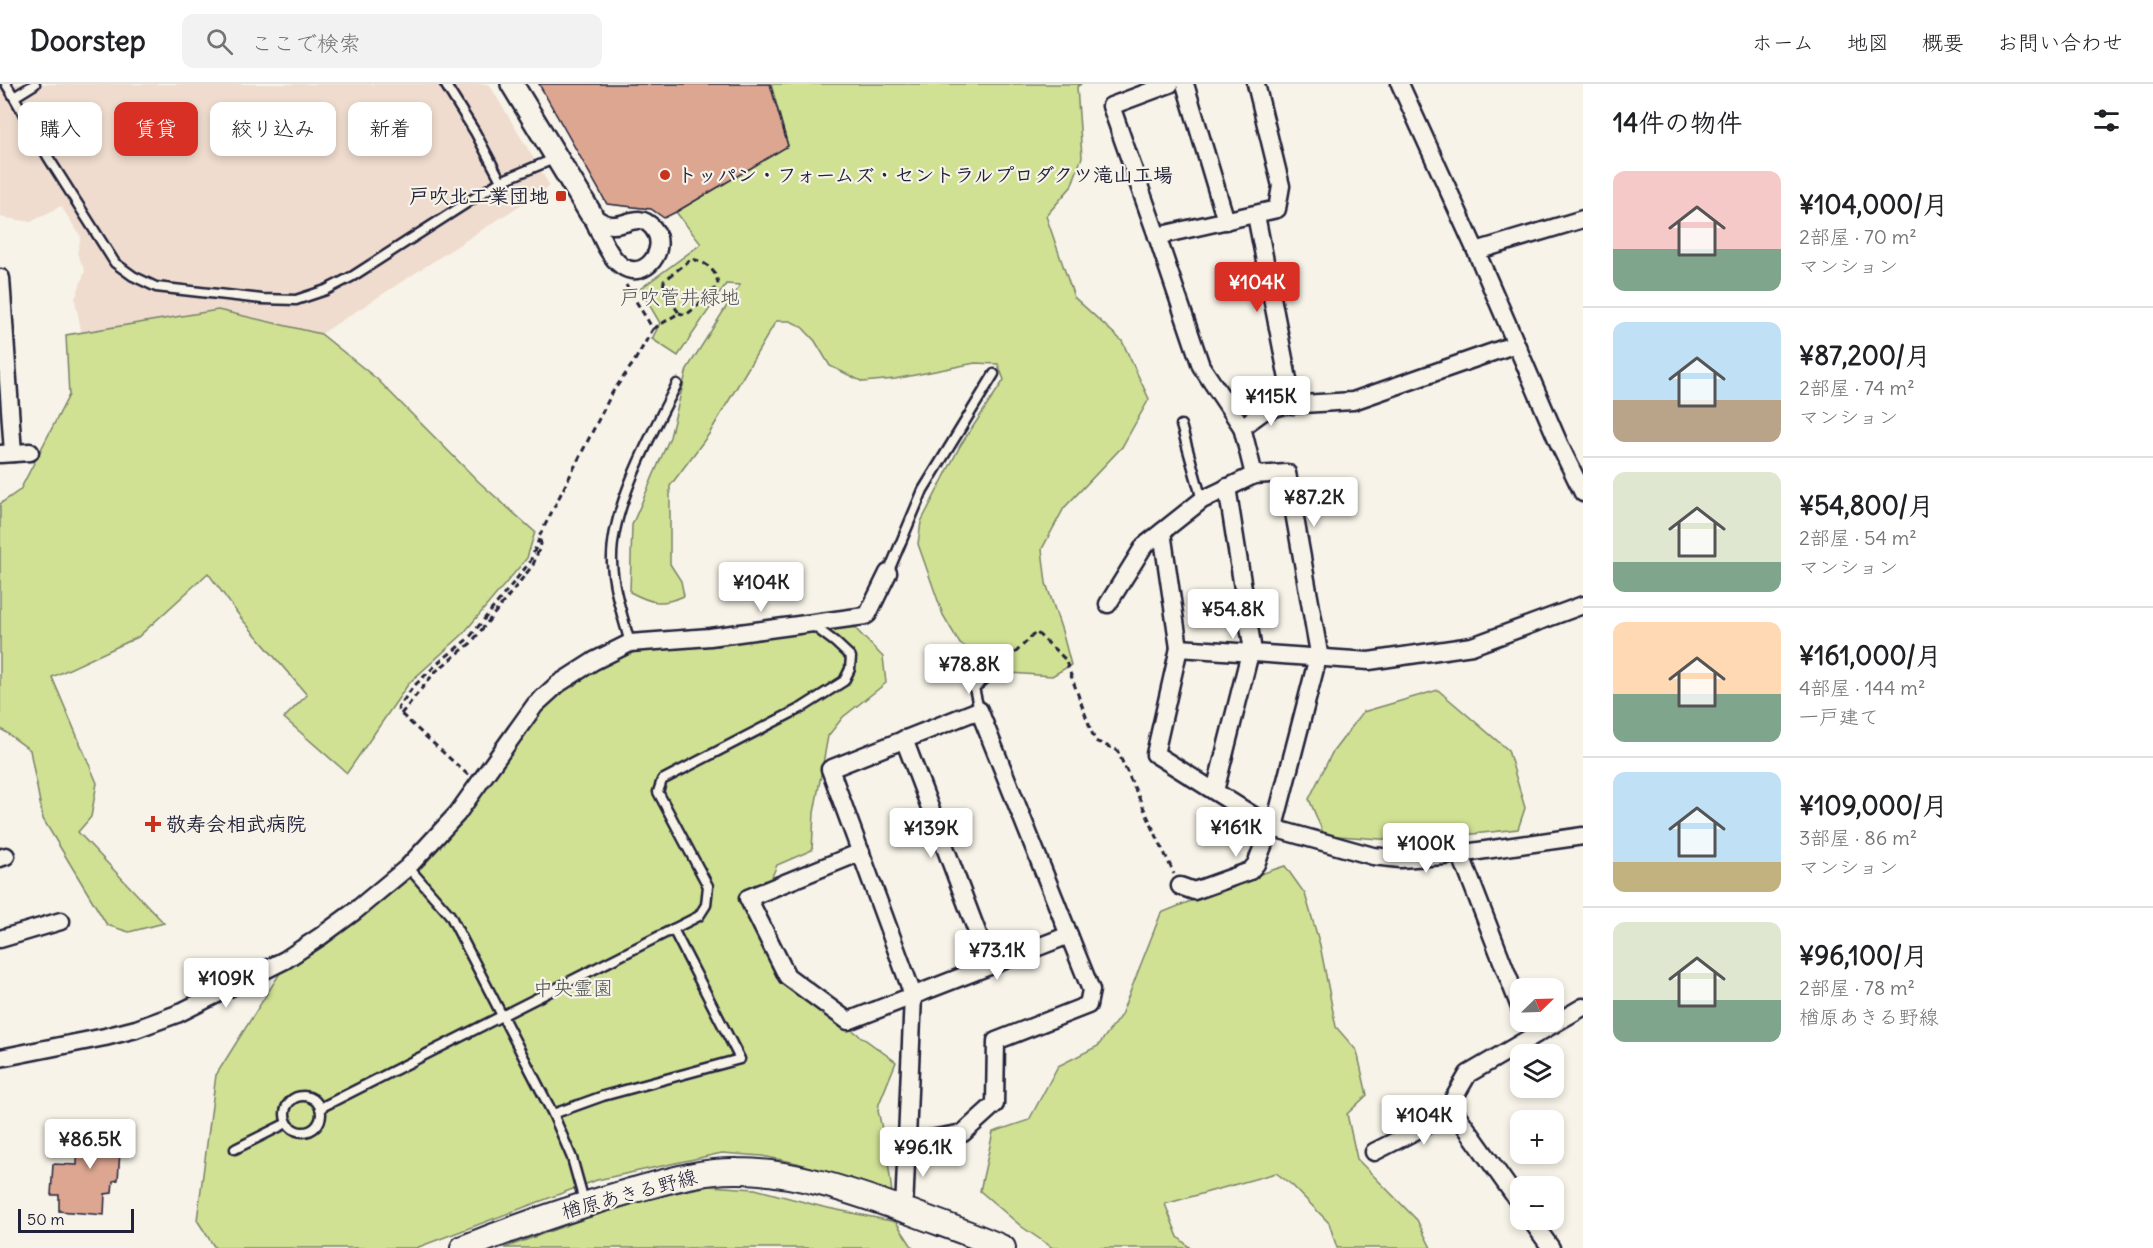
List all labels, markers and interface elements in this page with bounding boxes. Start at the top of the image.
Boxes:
search box [182,14,602,68]
text: Doorstep [30,23,146,59]
icon: search [203,25,236,58]
text: ここで検索 [251,29,361,57]
text: ホーム [1752,29,1814,56]
text: 地図 [1847,29,1889,56]
text: 概要 [1922,29,1964,56]
text: お問い合わせ [1997,29,2123,56]
chip: 購入 [18,102,102,156]
chip: 賃貸 [114,102,198,156]
chip: 絞り込み [210,102,336,156]
chip: 新着 [348,102,432,156]
icon: filters [2090,104,2123,137]
text: 14件の物件 [1613,106,1742,139]
place label: トッパン・フォームズ・セントラルプロダクツ滝山工場 [677,162,1173,187]
marker: トッパン・フォームズ・セントラルプロダクツ滝山工場 [658,168,672,182]
place label: 戸吹北工業団地 [409,183,549,208]
text: ¥104,000/月 [1799,188,1949,221]
marker: 戸吹北工業団地 [554,189,568,203]
icon: home [1661,195,1733,267]
text: 2部屋 · 70 m² [1799,224,1917,249]
text: マンション [1799,253,1898,278]
pin: ¥104K [1215,262,1299,313]
text: ¥104K [1229,269,1285,294]
park label: 戸吹菅井緑地 [620,284,740,309]
text: ¥87,200/月 [1799,339,1931,372]
icon: home [1661,346,1733,418]
text: 2部屋 · 74 m² [1799,375,1915,400]
pin: ¥115K [1229,376,1313,427]
text: ¥115K [1245,383,1297,408]
text: マンション [1799,404,1898,429]
pin: ¥87.2K [1265,477,1363,528]
text: ¥87.2K [1284,484,1344,509]
text: ¥54,800/月 [1799,489,1934,522]
icon: home [1661,496,1733,568]
text: 2部屋 · 54 m² [1799,525,1917,550]
text: マンション [1799,554,1898,579]
pin: ¥104K [719,562,803,613]
text: ¥104K [733,569,789,594]
pin: ¥54.8K [1184,589,1282,640]
text: ¥54.8K [1202,596,1264,621]
text: ¥161,000/月 [1799,639,1942,672]
pin: ¥78.8K [920,644,1018,695]
icon: home [1661,646,1733,718]
text: ¥78.8K [938,651,1000,676]
text: 4部屋 · 144 m² [1799,675,1925,700]
text: 一戸建て [1799,704,1879,729]
text: ¥109,000/月 [1799,789,1948,822]
icon: home [1661,796,1733,868]
pin: ¥161K [1194,807,1278,858]
pin: ¥139K [889,808,973,859]
place label: 敬寿会相武病院 [166,811,306,836]
text: ¥161K [1210,814,1262,839]
marker: 敬寿会相武病院 [144,815,162,833]
text: ¥139K [904,815,958,840]
pin: ¥100K [1384,823,1468,874]
text: 3部屋 · 86 m² [1799,825,1917,850]
text: ¥100K [1397,830,1455,855]
text: マンション [1799,854,1898,879]
pin: ¥73.1K [948,930,1046,981]
text: ¥73.1K [969,937,1025,962]
text: ¥96,100/月 [1799,939,1928,972]
icon: home [1661,946,1733,1018]
pin: ¥109K [184,958,268,1009]
text: ¥109K [198,965,254,990]
park label: 中央霊園 [533,975,613,1000]
text: 2部屋 · 78 m² [1799,975,1915,1000]
north arrow [1510,978,1564,1032]
map controls [1510,978,1564,1230]
text: 楢原あきる野線 [1799,1004,1939,1029]
button: layers [1510,1044,1564,1098]
pin: ¥104K [1382,1095,1466,1146]
text: ¥104K [1396,1102,1452,1127]
button: + [1510,1110,1564,1164]
pin: ¥86.5K [41,1119,139,1170]
text: ¥86.5K [59,1126,121,1151]
pin: ¥96.1K [874,1127,972,1178]
text: ¥96.1K [894,1134,952,1159]
street label: 楢原あきる野線 [558,1163,700,1224]
button: − [1510,1176,1564,1230]
scale bar [18,1206,134,1234]
text: 50 m [27,1209,65,1229]

